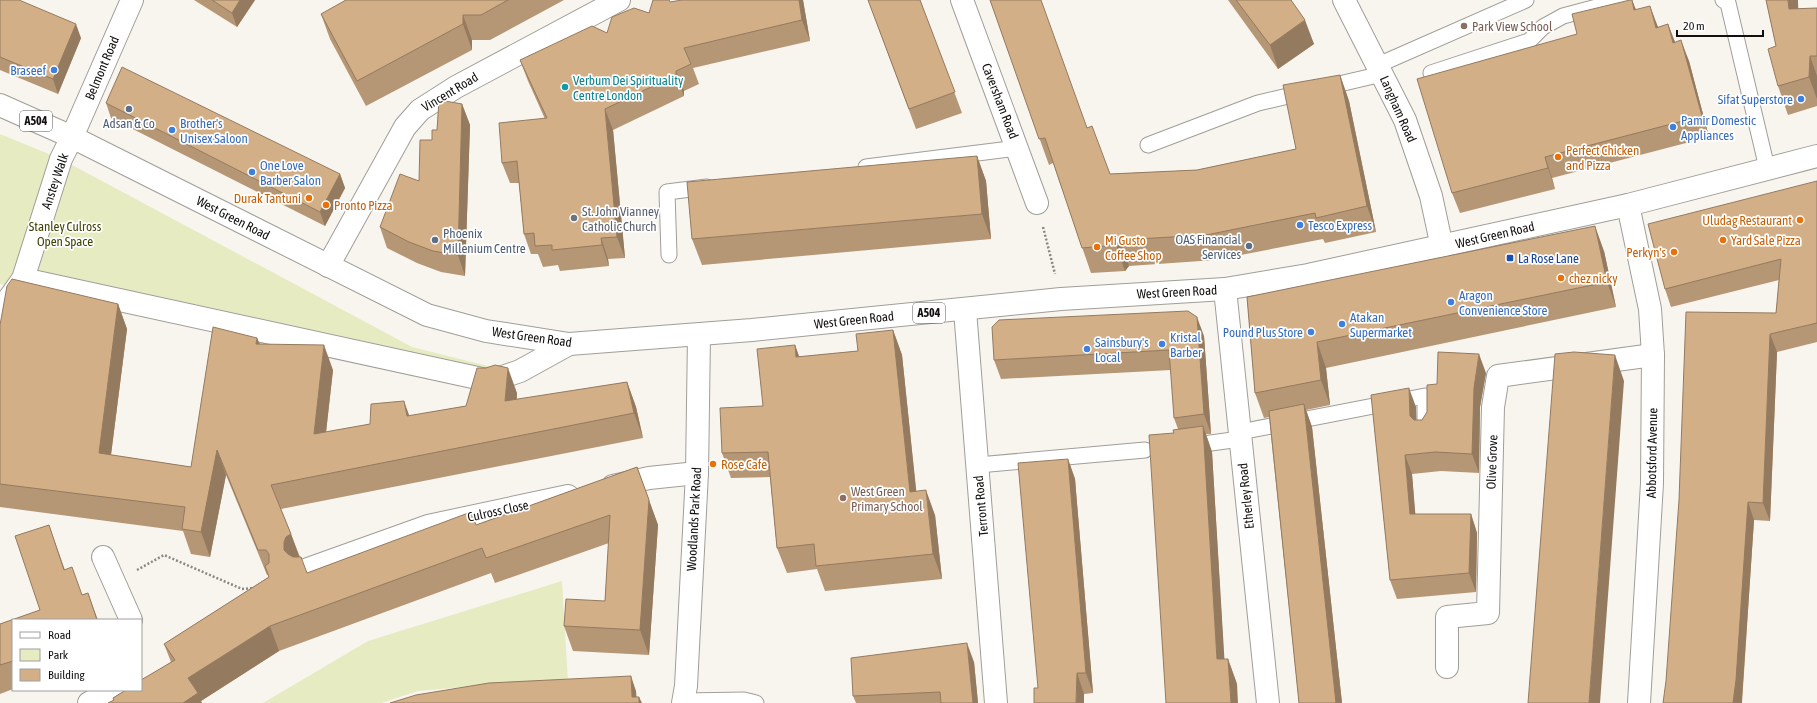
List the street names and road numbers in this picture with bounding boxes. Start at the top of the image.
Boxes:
street label: Belmont Road [82,34,122,102]
street label: Caversham Road [979,61,1021,141]
street label: Vincent Road [419,69,481,115]
street label: Langham Road [1377,73,1419,145]
road number: A504 [20,111,52,131]
street label: Anstey Walk [38,151,72,211]
street label: West Green Road [194,193,272,243]
street label: West Green Road [1454,219,1536,251]
street label: West Green Road [1136,282,1218,302]
road number: A504 [913,303,945,323]
street label: West Green Road [813,308,895,332]
street label: West Green Road [491,324,573,350]
street label: Abbotsford Avenue [1644,407,1660,498]
street label: Olive Grove [1484,434,1500,490]
street label: Etherley Road [1235,462,1257,530]
street label: Woodlands Park Road [684,467,704,571]
street label: Terront Road [971,475,991,537]
street label: Culross Close [466,497,530,525]

